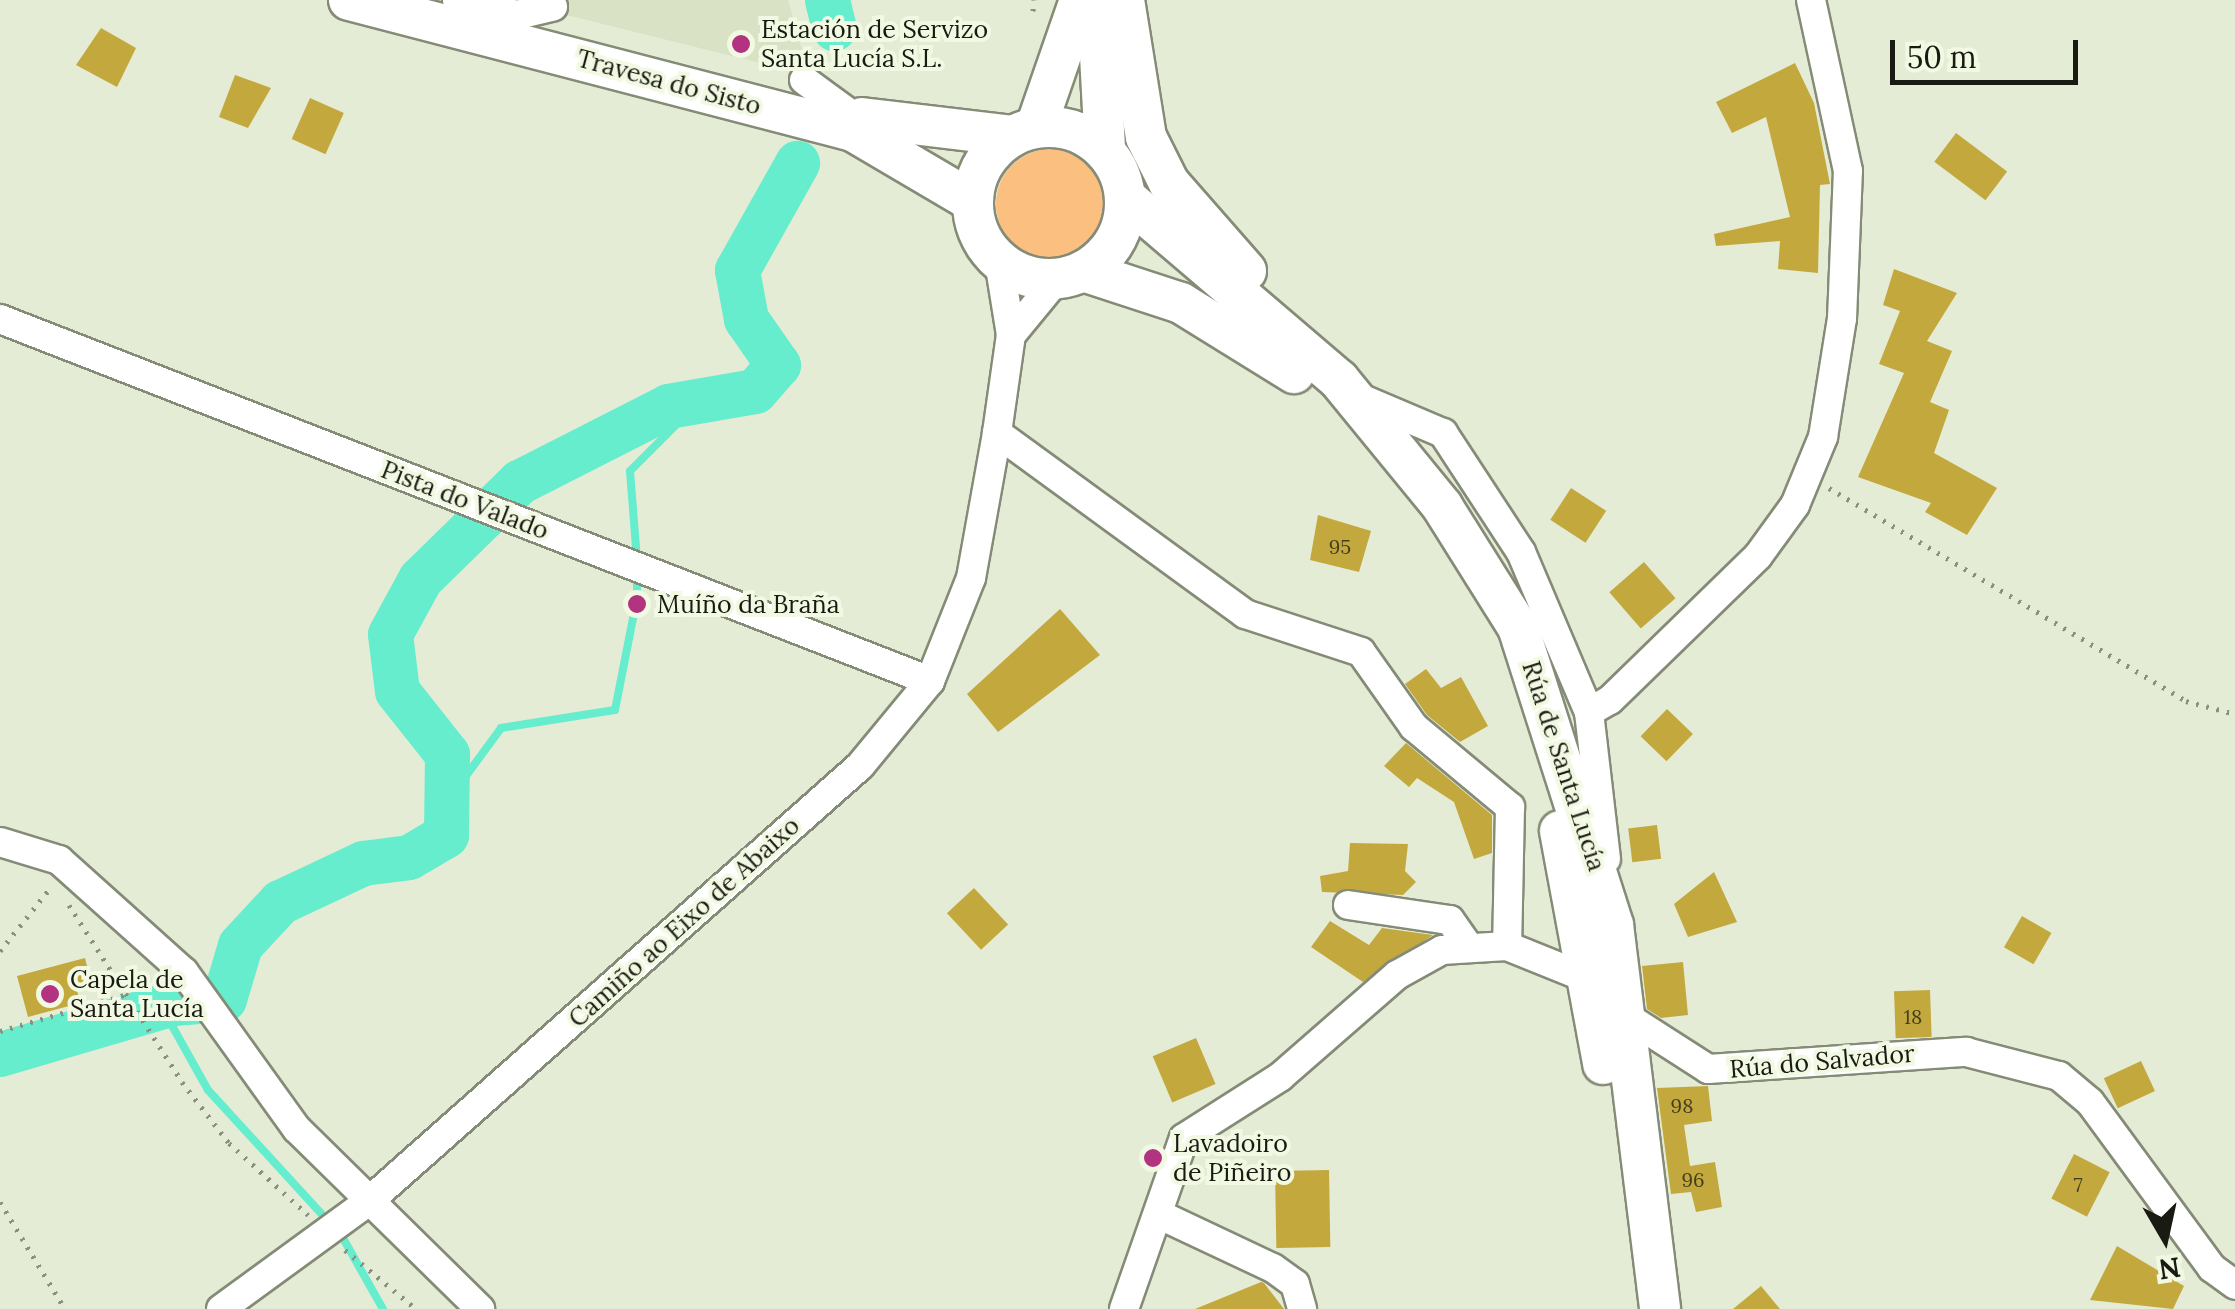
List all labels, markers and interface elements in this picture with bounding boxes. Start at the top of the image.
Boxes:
place label: Estación de Servizo Santa Lucía S.L. [761,15,988,74]
scale bar [1895,20,2082,82]
marker: Estación de Servizo Santa Lucía S.L. [730,33,752,55]
text: 50 m [1907,38,1977,76]
street label: Travesa do Sisto [574,43,764,121]
street label: Pista do Valado [377,454,553,546]
house number: 95 [1329,534,1351,558]
place label: Muíño da Braña [657,589,840,619]
marker: Muíño da Braña [626,593,648,615]
street label: Rúa de Santa Lucía [1516,657,1612,875]
street label: Camiño ao Eixo de Abaixo [562,810,806,1034]
place label: Capela de Santa Lucía [70,965,204,1024]
marker: Capela de Santa Lucía [39,983,61,1005]
house number: 18 [1904,1004,1922,1028]
street label: Rúa do Salvador [1728,1038,1916,1084]
house number: 98 [1671,1093,1693,1117]
place label: Lavadoiro de Piñeiro [1173,1129,1291,1188]
marker: Lavadoiro de Piñeiro [1142,1147,1164,1169]
house number: 96 [1681,1167,1705,1191]
house number: 7 [2073,1172,2083,1196]
north arrow [2115,1189,2215,1289]
text: N [2156,1249,2183,1288]

